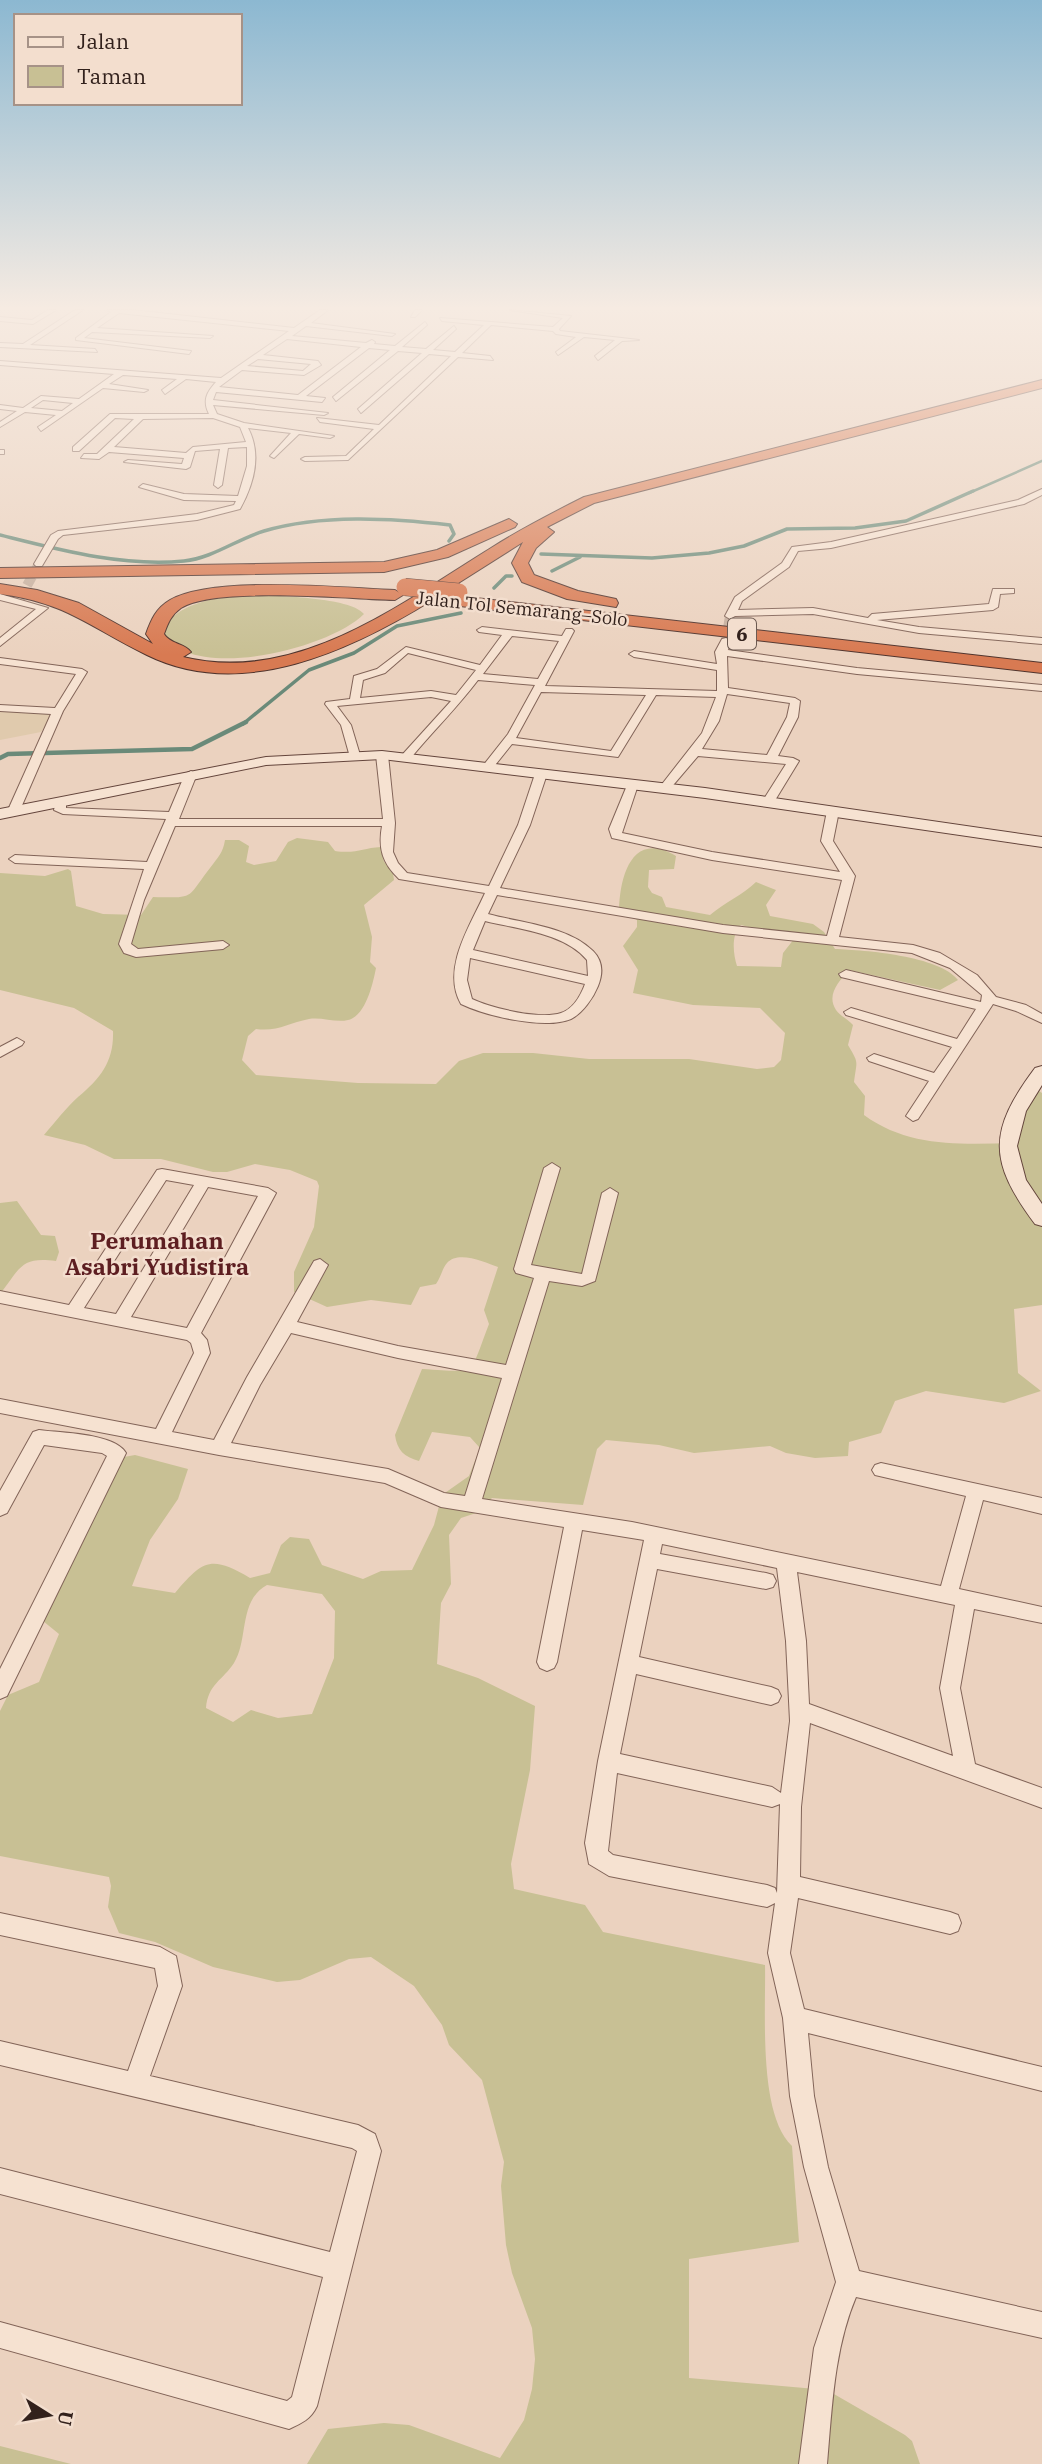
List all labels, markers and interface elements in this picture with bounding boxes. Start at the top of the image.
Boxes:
legend [14,14,242,105]
text: Jalan [77,27,129,55]
text: Taman [77,62,146,90]
street label: Jalan Tol Semarang–Solo [415,586,629,631]
road number: 6 [728,618,756,650]
district label: Perumahan Asabri Yudistira [65,1225,249,1281]
north arrow [14,2380,84,2450]
text: U [53,2409,79,2428]

